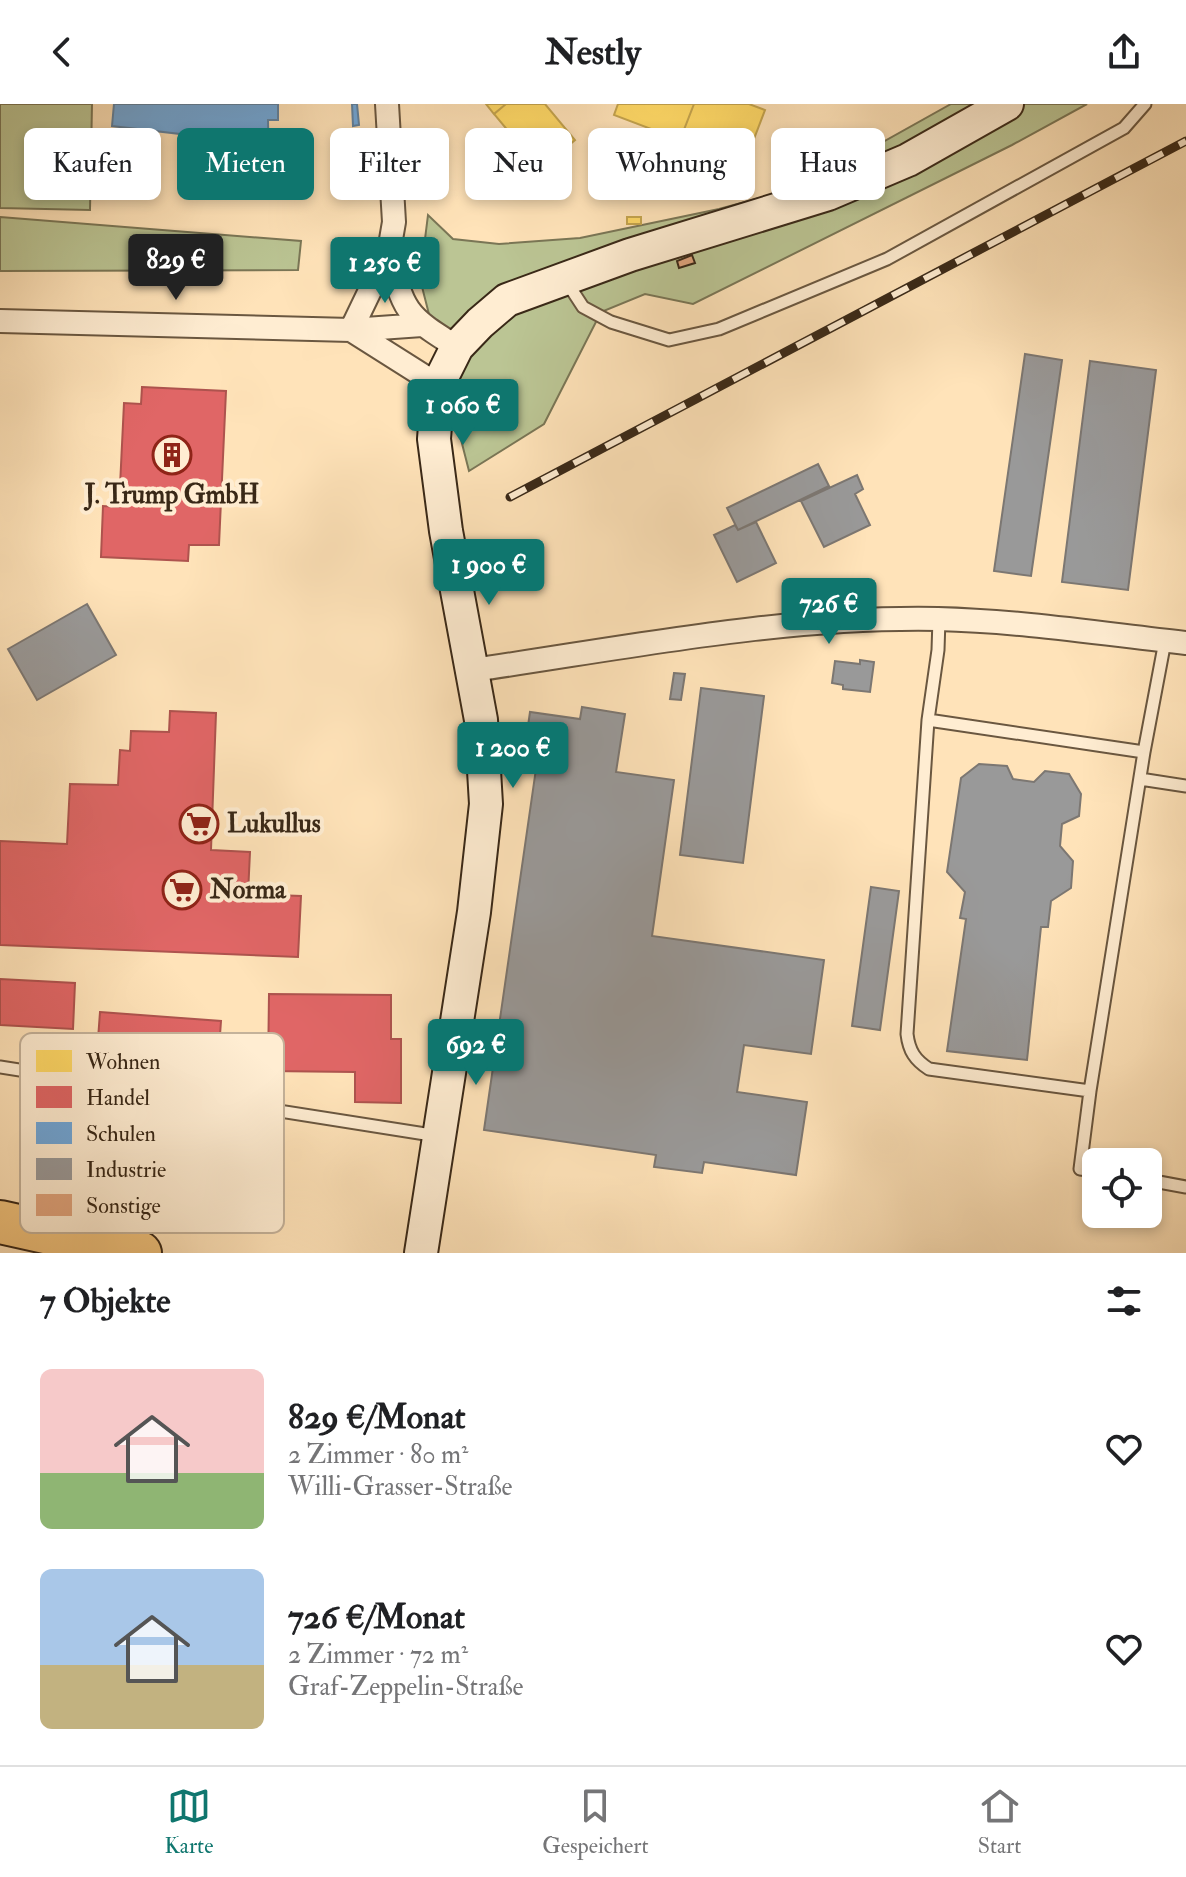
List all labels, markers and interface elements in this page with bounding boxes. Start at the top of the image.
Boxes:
icon: back [40,30,84,74]
text: Nestly [545,30,641,75]
icon: share [1102,30,1146,74]
chip: Kaufen [24,128,161,200]
chip: Mieten [177,128,314,200]
chip: Filter [330,128,449,200]
chip: Neu [465,128,572,200]
chip: Wohnung [588,128,755,200]
chip: Haus [771,128,885,200]
pin: 829 € [120,234,232,302]
pin: 1 250 € [311,237,459,305]
text: 829 € [146,244,206,276]
text: 1 250 € [348,247,422,279]
pin: 1 060 € [389,379,537,447]
text: 1 060 € [425,389,501,421]
building icon: J. Trump GmbH [151,434,193,476]
place label: J. Trump GmbH [83,479,259,512]
pin: 1 900 € [415,539,563,607]
text: 1 900 € [451,549,527,581]
pin: 726 € [773,578,885,646]
text: 726 € [800,588,858,620]
pin: 1 200 € [439,722,587,790]
text: 1 200 € [475,732,551,764]
supermarket icon: Lukullus [178,803,220,845]
place label: Lukullus [227,808,321,840]
supermarket icon: Norma [161,869,203,911]
place label: Norma [209,874,287,906]
pin: 692 € [420,1019,532,1087]
text: 692 € [446,1029,506,1061]
legend [20,1033,284,1233]
text: Wohnen [85,1048,160,1076]
text: Handel [86,1084,150,1112]
text: Schulen [86,1120,156,1148]
map controls [1082,1148,1162,1228]
button: locate [1082,1148,1162,1228]
text: Industrie [86,1156,166,1184]
text: Sonstige [86,1192,161,1220]
icon: filters [1102,1279,1146,1323]
text: 7 Objekte [40,1280,170,1323]
text: 829 €/Monat [288,1396,466,1439]
icon: home [104,1401,200,1497]
icon: heart [1102,1427,1146,1471]
text: 2 Zimmer · 80 m² [288,1439,468,1471]
text: Willi-Grasser-Straße [288,1471,512,1503]
text: 726 €/Monat [288,1596,465,1639]
icon: home [104,1601,200,1697]
icon: heart [1102,1627,1146,1671]
text: 2 Zimmer · 72 m² [288,1639,468,1671]
text: Graf-Zeppelin-Straße [288,1671,523,1703]
tab: Karte [164,1784,213,1860]
tab: Gespeichert [542,1784,649,1860]
tab: Start [978,1784,1022,1860]

